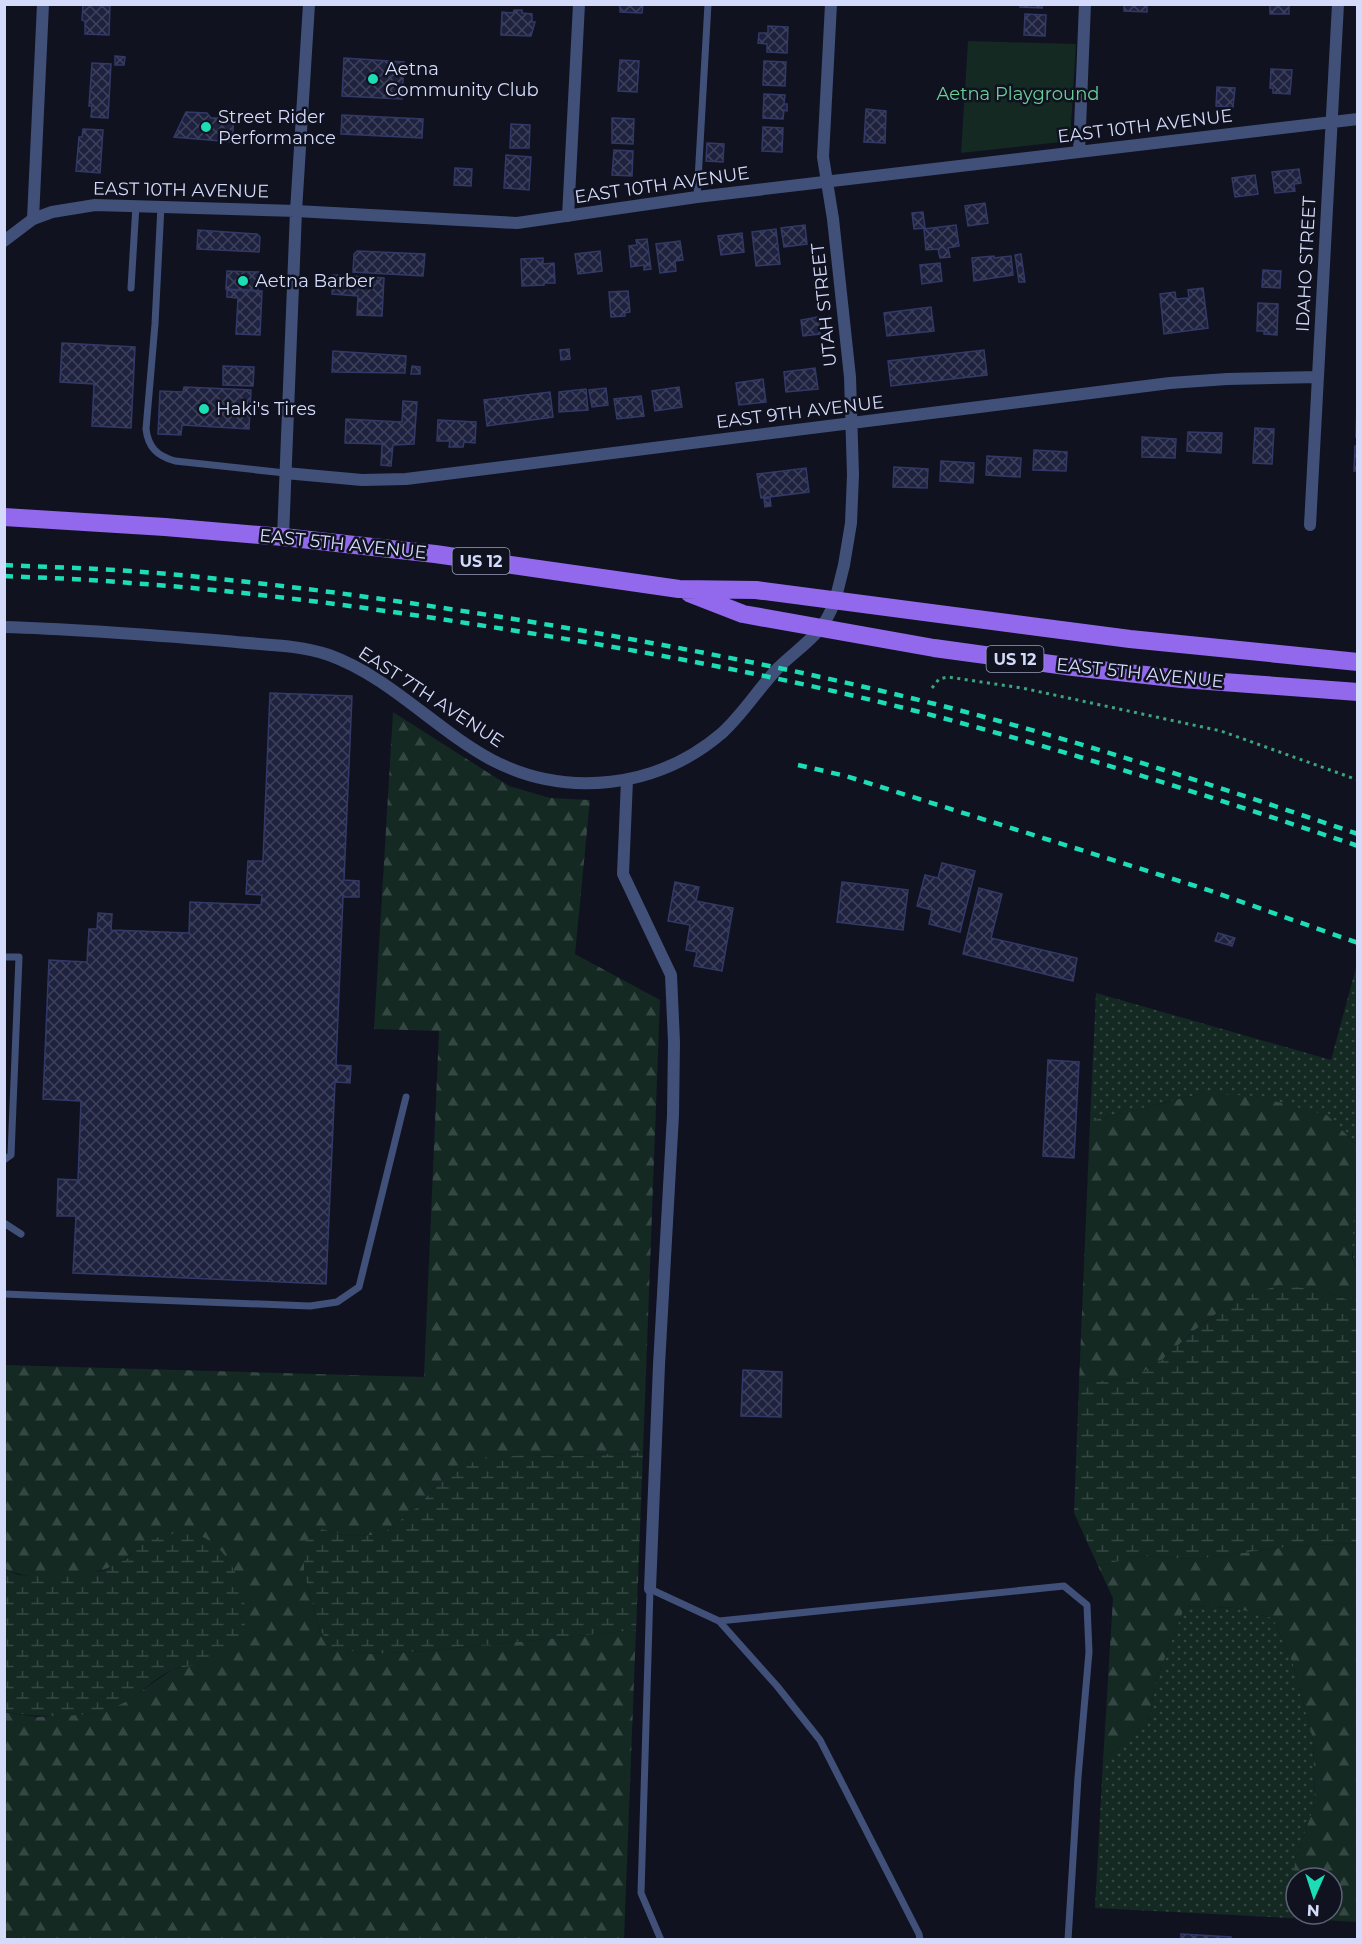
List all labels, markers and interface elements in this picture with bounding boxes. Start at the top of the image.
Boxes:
place label: Aetna Community Club [385,58,539,101]
marker: Aetna Community Club [366,72,380,86]
park label: Aetna Playground [936,83,1100,105]
street label: EAST 10TH AVENUE [1056,104,1234,148]
place label: Street Rider Performance [218,106,336,149]
marker: Street Rider Performance [199,120,213,134]
street label: EAST 10TH AVENUE [573,162,751,208]
street label: EAST 10TH AVENUE [93,177,269,203]
street label: IDAHO STREET [1291,195,1321,333]
street label: UTAH STREET [806,241,841,368]
place label: Aetna Barber [255,270,375,292]
marker: Aetna Barber [236,274,250,288]
street label: EAST 9TH AVENUE [715,391,885,433]
place label: Haki's Tires [216,398,316,420]
marker: Haki's Tires [197,402,211,416]
street label: EAST 5TH AVENUE [258,524,428,564]
road number: US 12 [452,548,510,574]
street label: EAST 7TH AVENUE [354,642,508,752]
road number: US 12 [986,646,1044,672]
street label: EAST 5TH AVENUE [1055,653,1225,693]
north arrow [1284,1866,1344,1926]
text: N [1306,1901,1320,1920]

